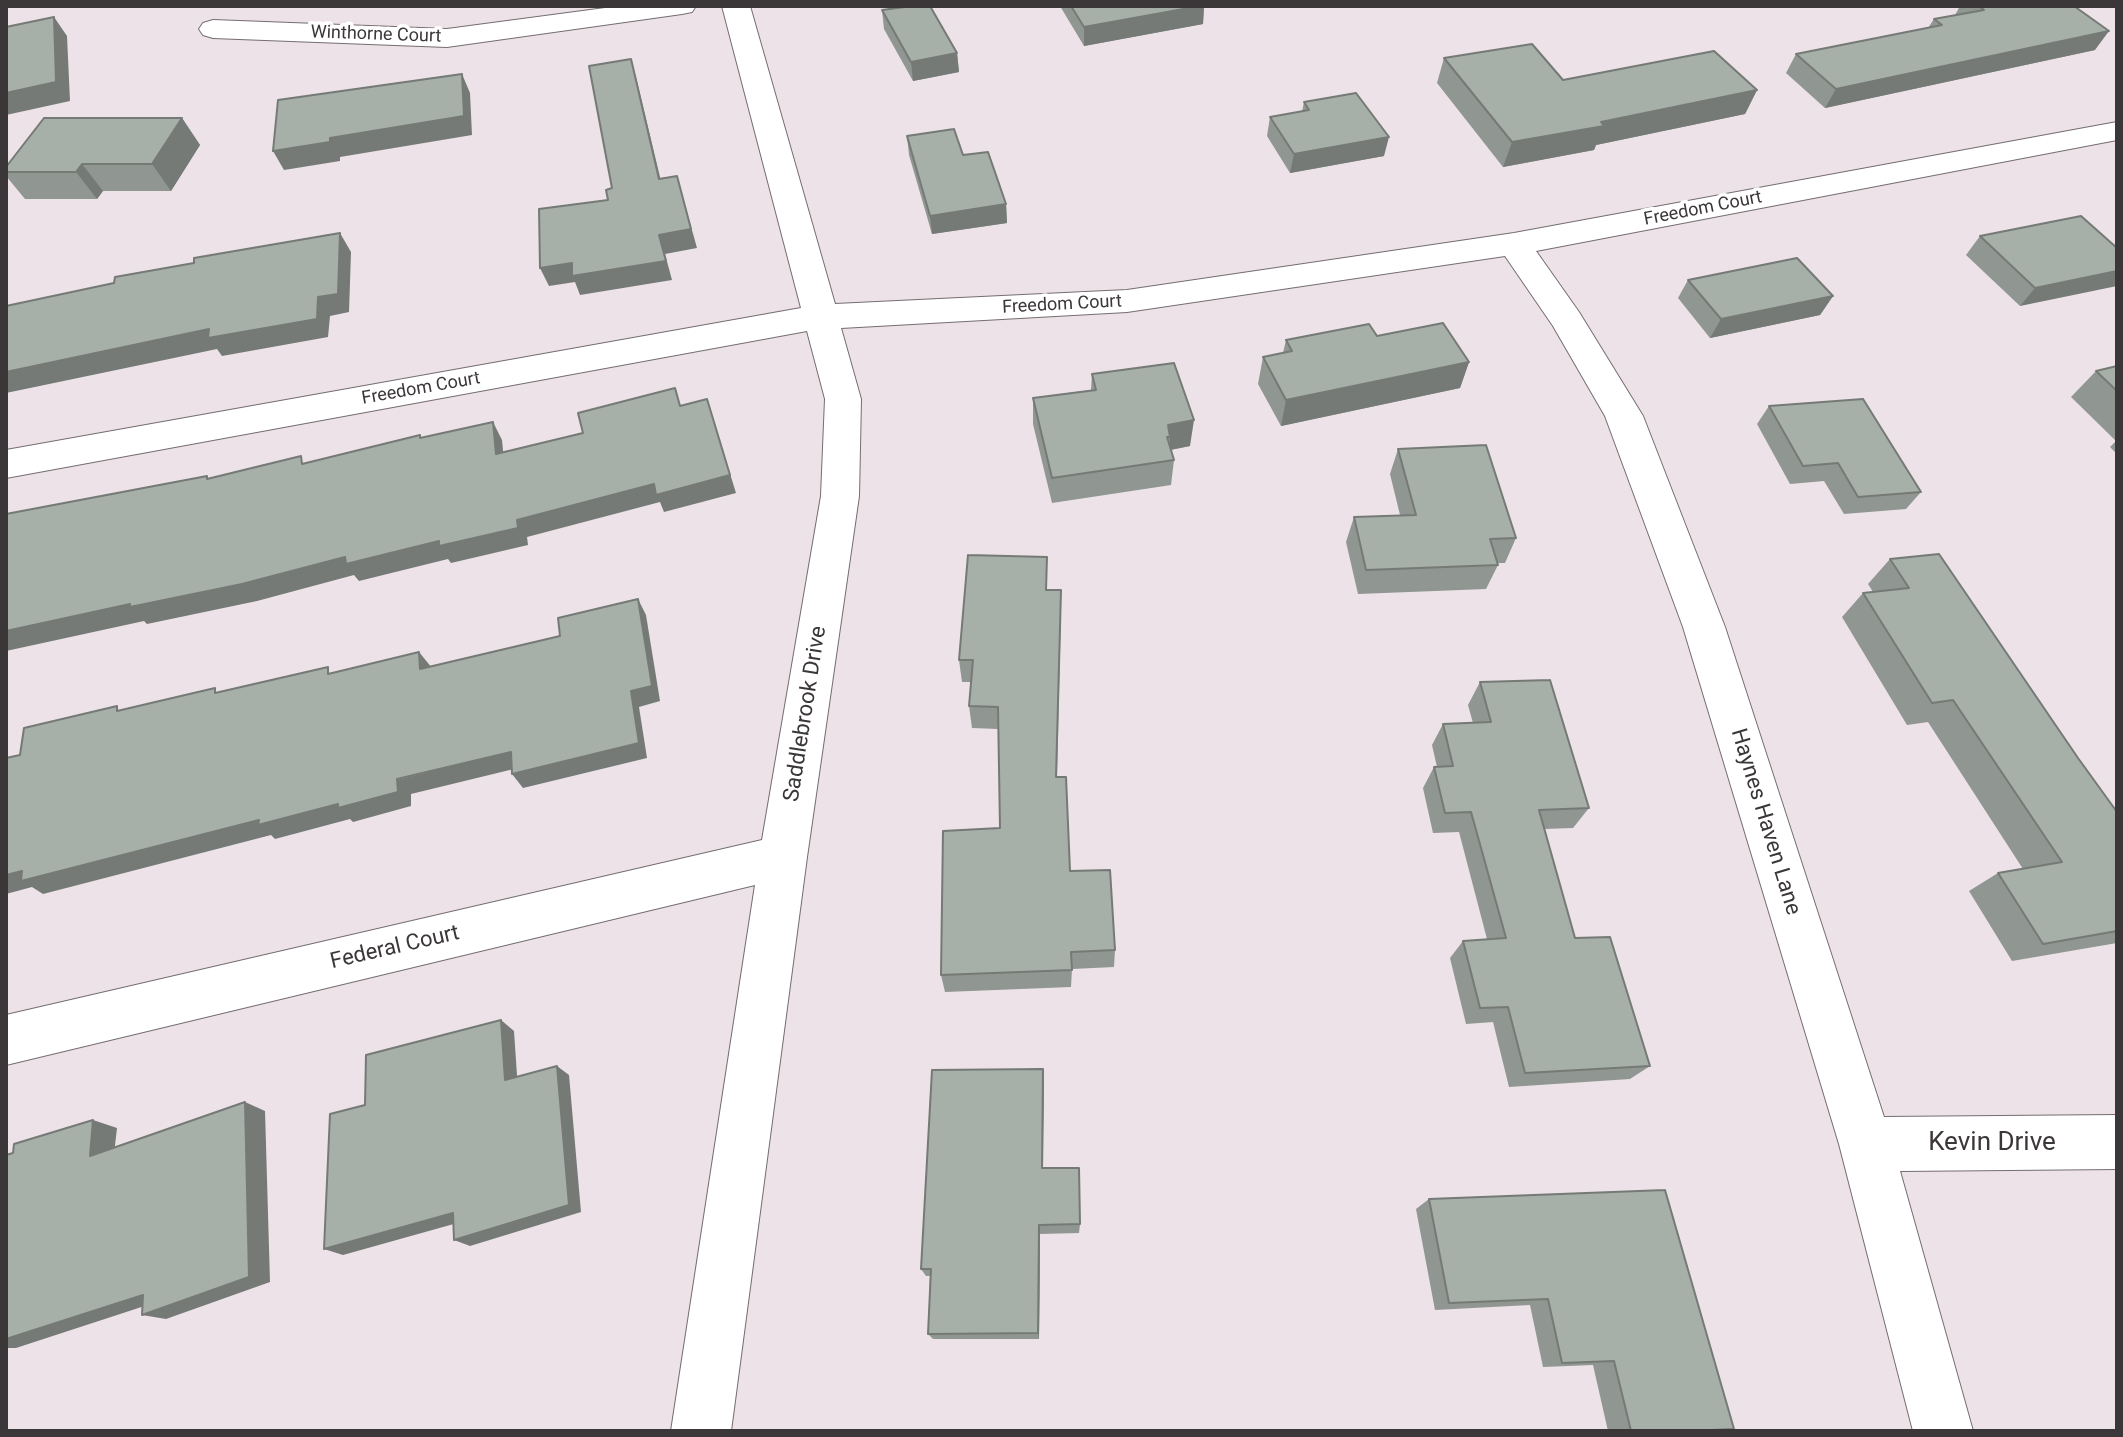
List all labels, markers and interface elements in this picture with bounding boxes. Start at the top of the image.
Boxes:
street label: Winthorne Court [310,22,442,48]
street label: Freedom Court [1642,187,1764,231]
street label: Freedom Court [1002,291,1122,319]
street label: Freedom Court [360,368,482,410]
street label: Saddlebrook Drive [779,624,833,804]
street label: Haynes Haven Lane [1724,726,1806,918]
street label: Federal Court [328,920,462,976]
street label: Kevin Drive [1928,1127,2056,1159]

